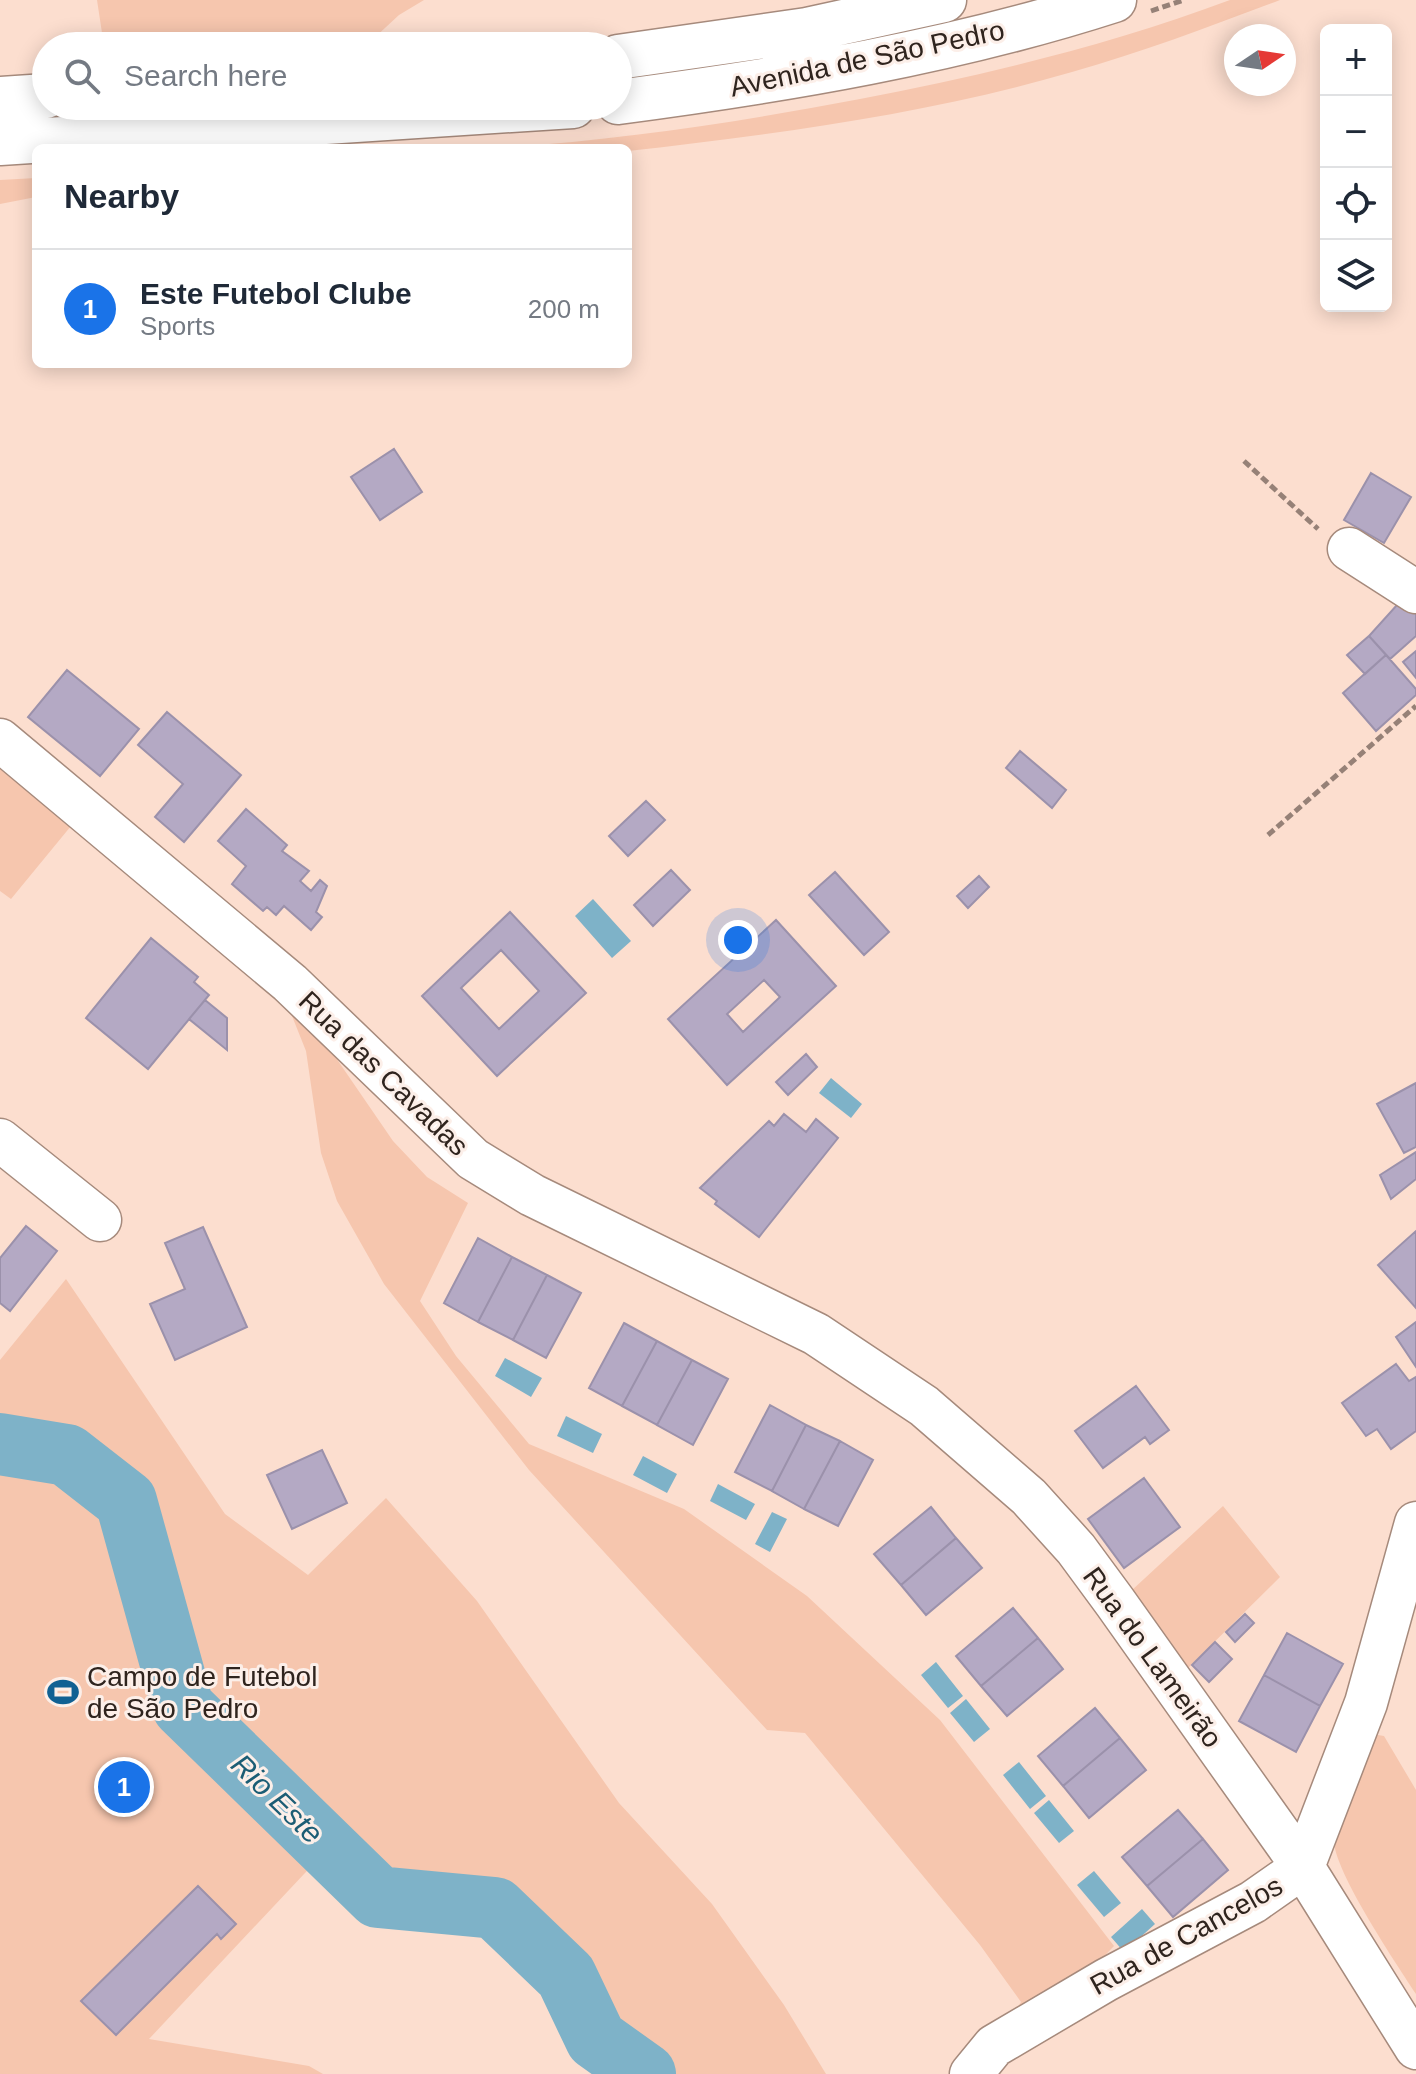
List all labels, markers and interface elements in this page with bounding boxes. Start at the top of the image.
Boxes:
street label: Avenida de São Pedro [727,14,1007,103]
north arrow [1224,24,1296,96]
map controls [1320,24,1392,312]
button: + [1320,24,1392,96]
search box [32,32,632,120]
icon: search [60,54,104,98]
text: Search here [124,59,287,92]
button: − [1320,96,1392,168]
button: locate [1320,168,1392,240]
text: Nearby [64,177,179,215]
button: layers [1320,240,1392,312]
text: Este Futebol Clube [140,277,412,310]
text: 1 [83,294,97,324]
text: 200 m [528,294,600,324]
text: Sports [140,311,215,341]
your location [718,920,758,960]
street label: Rua das Cavadas [293,985,474,1162]
street label: Rua do Lameirão [1077,1561,1228,1753]
place label: Campo de Futebol de São Pedro [87,1661,317,1724]
sports icon: Campo de Futebol de São Pedro [46,1675,80,1709]
water label: Rio Este [225,1747,330,1850]
pin: 1 [98,1757,150,1817]
street label: Rua de Cancelos [1085,1870,1288,2001]

